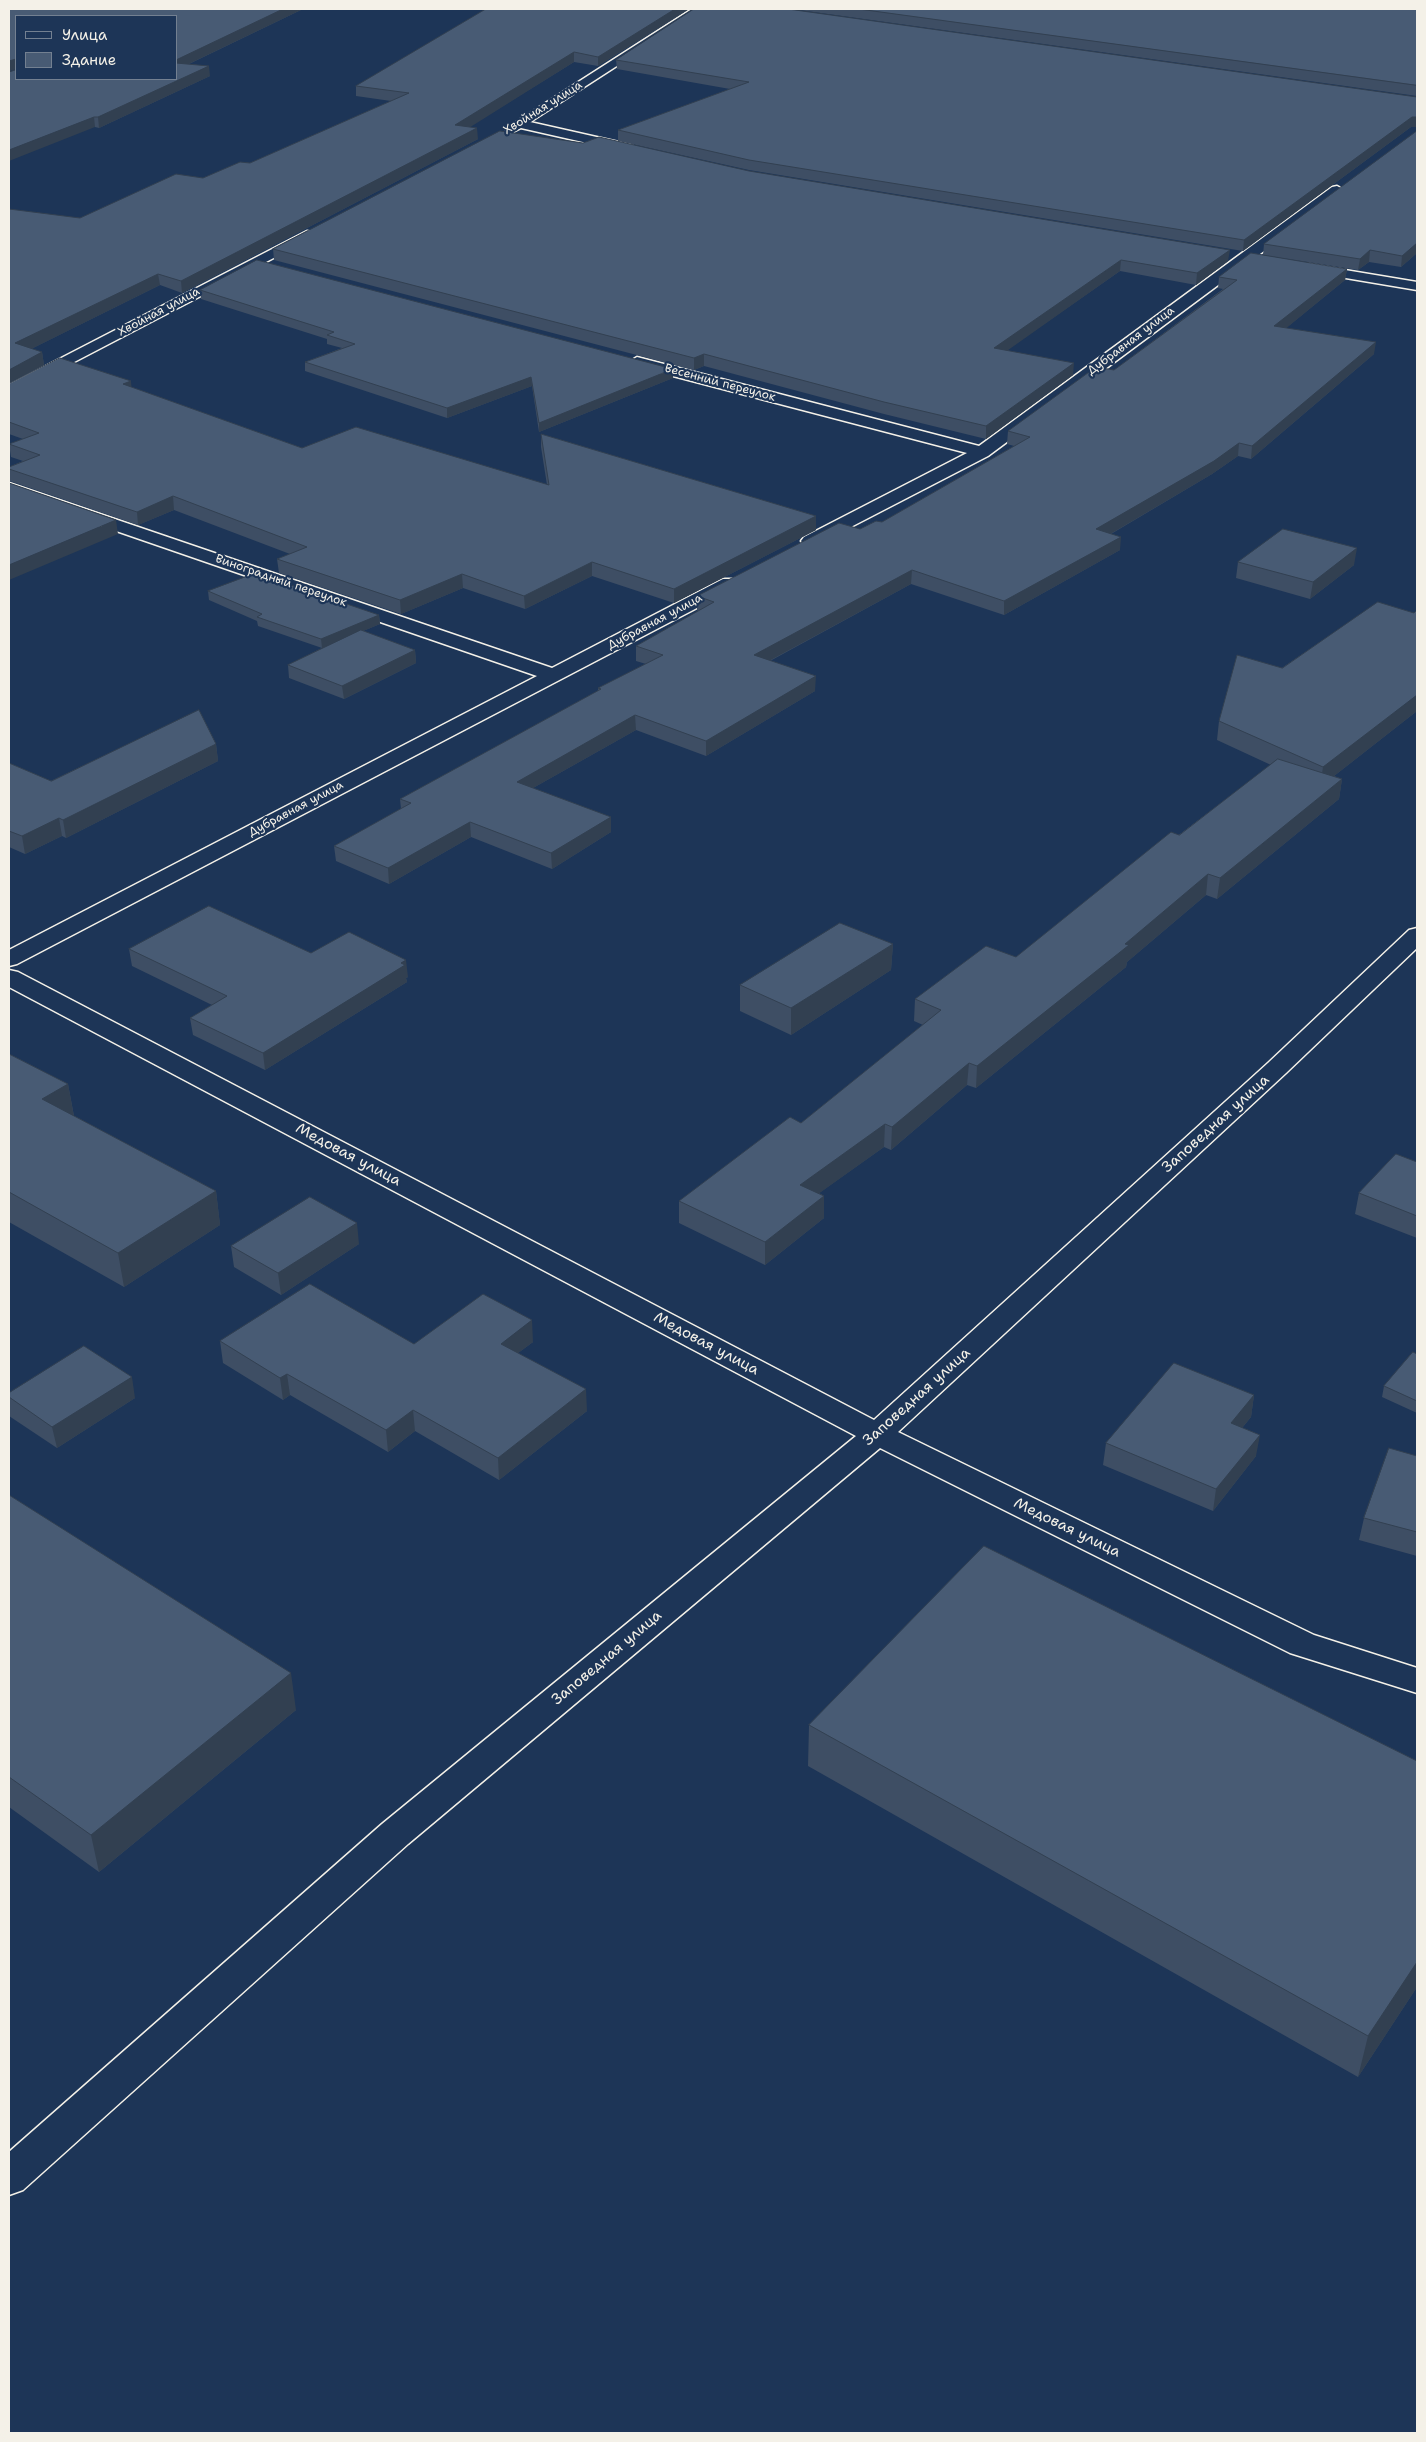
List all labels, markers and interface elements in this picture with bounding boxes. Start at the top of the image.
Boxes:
legend [15,15,178,80]
text: Улица [62,25,107,45]
text: Здание [62,50,116,70]
street label: Хвойная улица [501,78,585,138]
street label: Хвойная улица [116,284,202,340]
street label: Дубравная улица [1085,304,1177,378]
street label: Весенний переулок [663,361,777,405]
street label: Виноградный переулок [213,552,349,610]
street label: Дубравная улица [605,591,705,653]
street label: Дубравная улица [246,778,346,840]
street label: Заповедная улица [1159,1071,1273,1177]
street label: Медовая улица [292,1120,404,1190]
street label: Медовая улица [650,1309,762,1379]
street label: Заповедная улица [860,1344,974,1450]
street label: Медовая улица [1011,1494,1123,1562]
street label: Заповедная улица [548,1607,666,1709]

